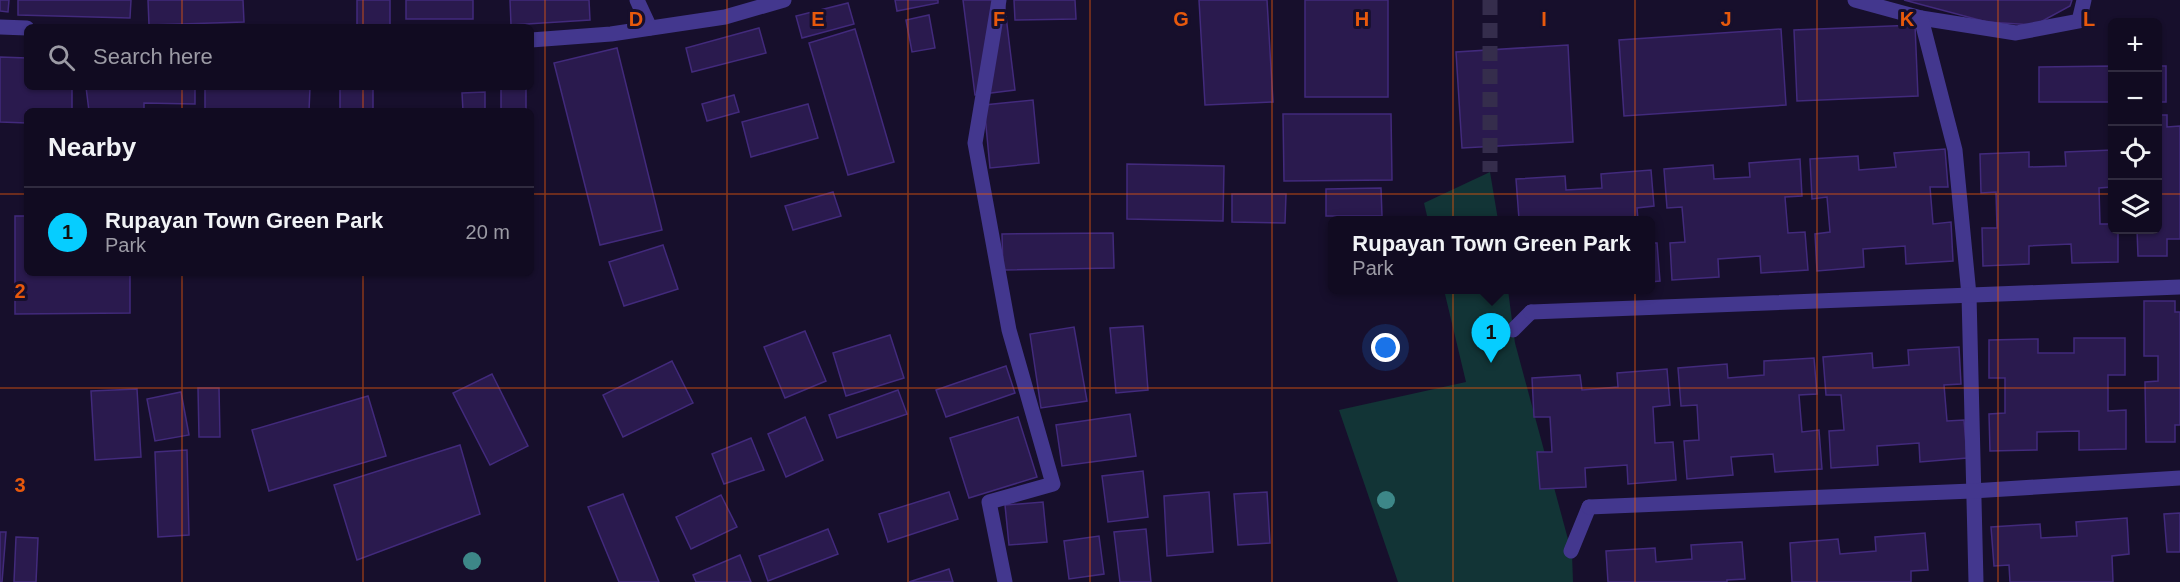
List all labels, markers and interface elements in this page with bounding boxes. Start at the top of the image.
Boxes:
text: D [629,8,643,30]
text: E [811,8,825,30]
text: F [993,8,1005,30]
text: G [1173,8,1189,30]
text: H [1355,8,1369,30]
text: I [1541,8,1547,30]
text: J [1720,8,1732,30]
text: K [1900,8,1915,30]
text: L [2083,8,2095,30]
map controls [2108,18,2162,234]
button: + [2108,18,2162,72]
search box [24,24,534,90]
icon: search [45,41,78,74]
text: Search here [93,44,213,69]
button: − [2108,72,2162,126]
button: locate [2108,126,2162,180]
text: Nearby [48,132,136,162]
button: layers [2108,180,2162,234]
text: Rupayan Town Green Park [105,208,383,233]
popup [1328,216,1655,294]
text: 1 [62,221,73,243]
text: 20 m [466,221,510,243]
text: Rupayan Town Green Park [1352,231,1631,256]
text: Park [105,234,146,256]
text: Park [1352,257,1393,279]
text: 2 [14,280,26,302]
pin: 1 [1472,314,1510,363]
your location [1371,333,1400,362]
text: 3 [14,474,26,496]

